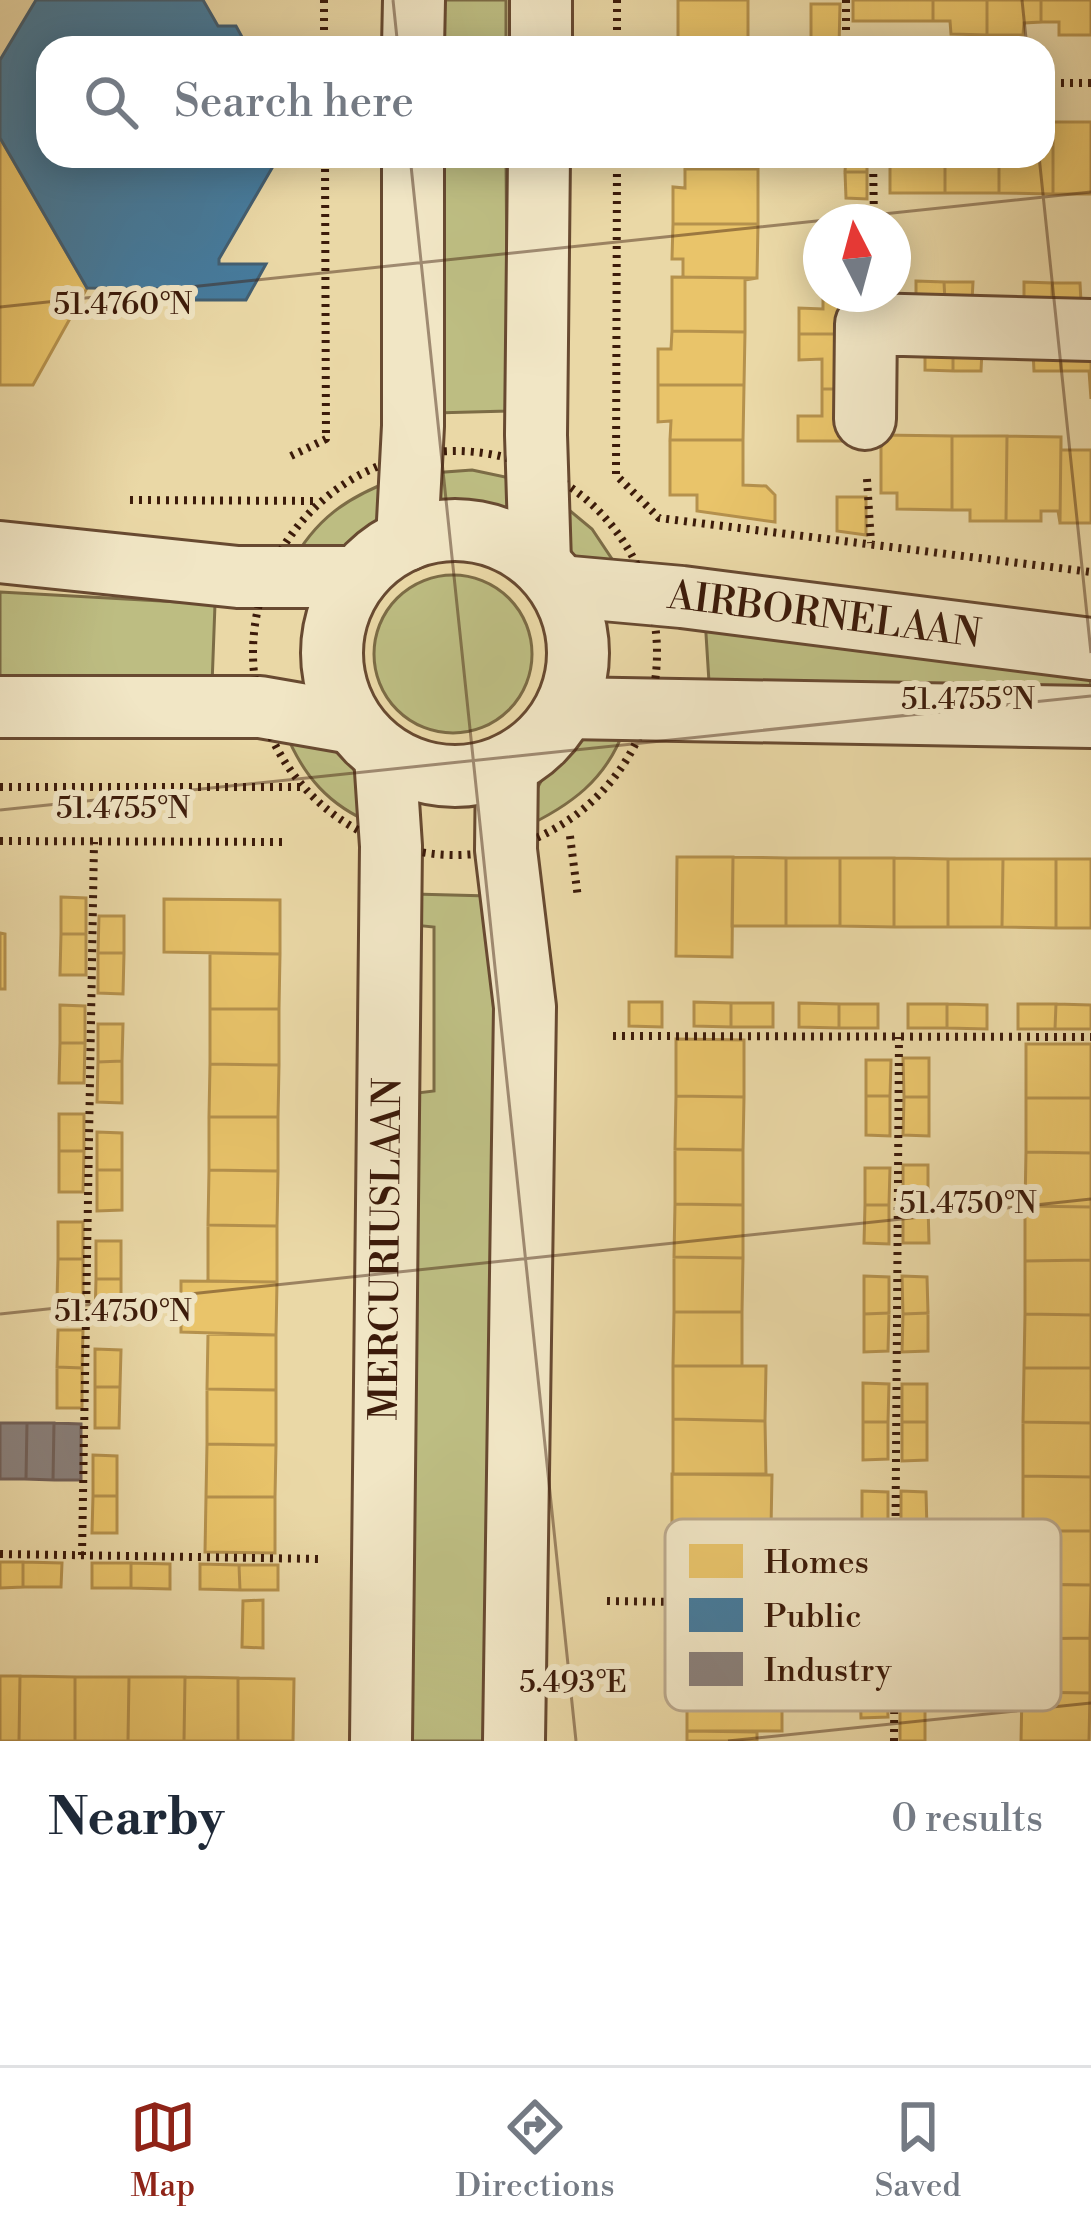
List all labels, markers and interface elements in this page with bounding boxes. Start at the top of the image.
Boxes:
search box [36,36,1055,168]
icon: search [78,69,144,135]
text: Search here [174,74,414,131]
north arrow [803,204,911,312]
text: 51.4760°N [54,286,192,324]
street label: AIRBORNELAAN [665,571,984,659]
text: 51.4755°N [901,681,1035,719]
text: 51.4755°N [56,790,190,828]
street label: MERCURIUSLAAN [360,1077,413,1421]
text: 51.4750°N [899,1185,1037,1223]
text: 51.4750°N [54,1293,192,1331]
legend [665,1519,1061,1711]
text: Homes [764,1543,869,1584]
text: Public [764,1597,862,1638]
text: Industry [764,1651,893,1692]
text: 5.493°E [519,1664,627,1702]
text: Nearby [48,1787,224,1851]
text: 0 results [891,1795,1043,1844]
tab: Map [130,2094,196,2207]
tab: Directions [456,2094,615,2207]
tab: Saved [874,2094,961,2207]

